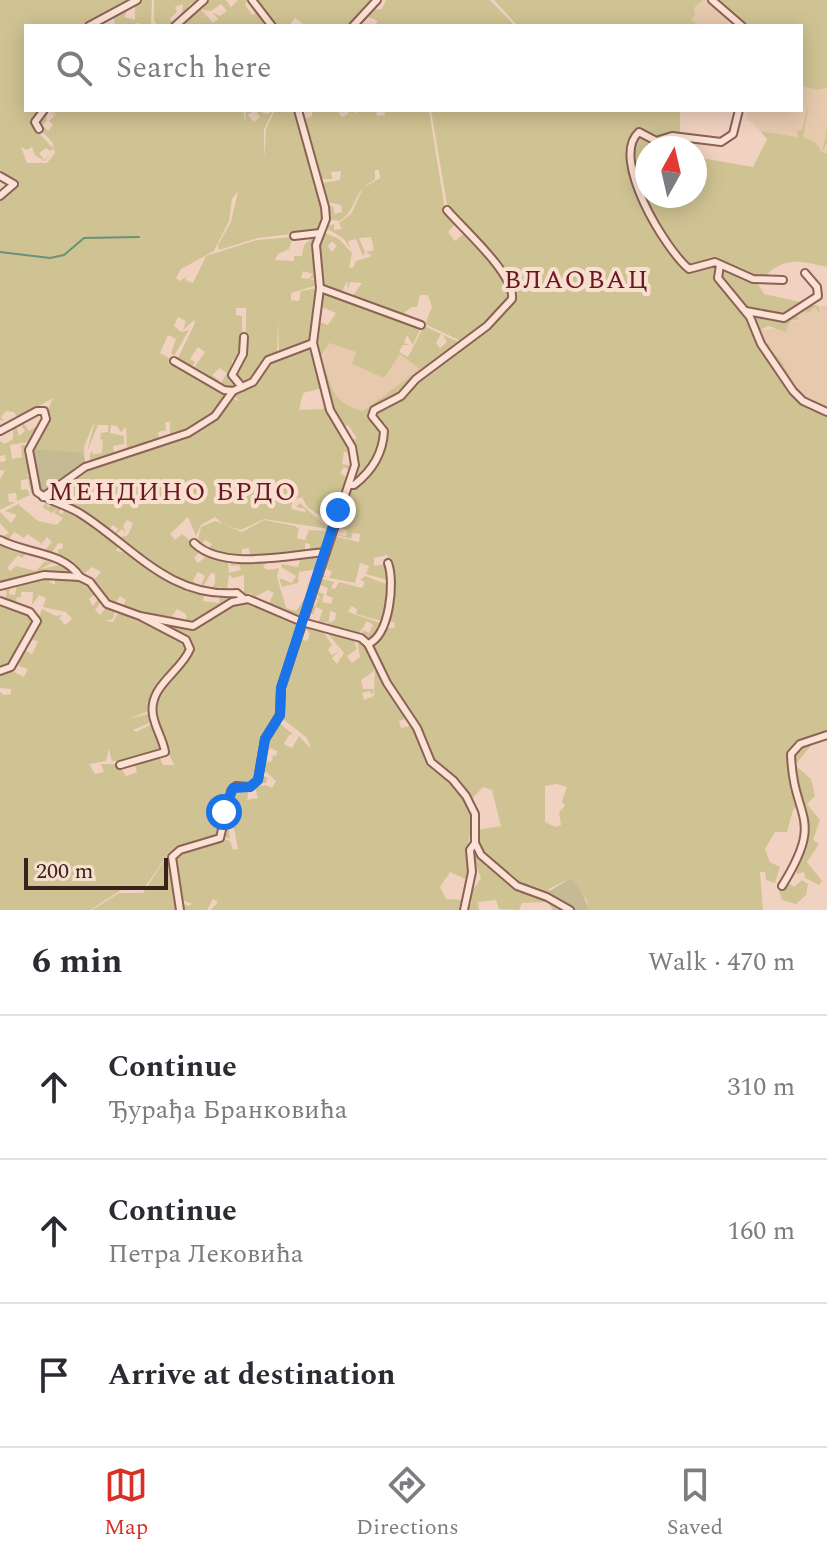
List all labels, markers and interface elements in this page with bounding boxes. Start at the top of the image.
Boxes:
search box [24,24,803,112]
text: Search here [116,45,272,91]
icon: search [52,46,96,90]
north arrow [635,136,707,208]
district label: ВЛАОВАЦ [504,260,650,300]
district label: МЕНДИНО БРДО [48,472,298,512]
route end [320,492,356,528]
route start [206,794,242,830]
scale bar [24,854,168,890]
text: 200 m [36,855,93,888]
text: 6 min [32,936,122,988]
text: Walk · 470 m [648,942,795,982]
text: Continue [108,1044,237,1090]
icon: ahead [32,1065,76,1109]
text: 310 m [727,1067,795,1107]
text: Ђурађа Бранковића [108,1090,347,1130]
text: Continue [108,1188,237,1234]
icon: ahead [32,1209,76,1253]
text: 160 m [727,1211,795,1251]
text: Петра Лековића [108,1234,303,1274]
text: Arrive at destination [108,1352,395,1398]
icon: arrive [32,1353,76,1397]
tab: Map [104,1463,148,1544]
tab: Directions [356,1463,459,1544]
tab: Saved [667,1463,723,1544]

